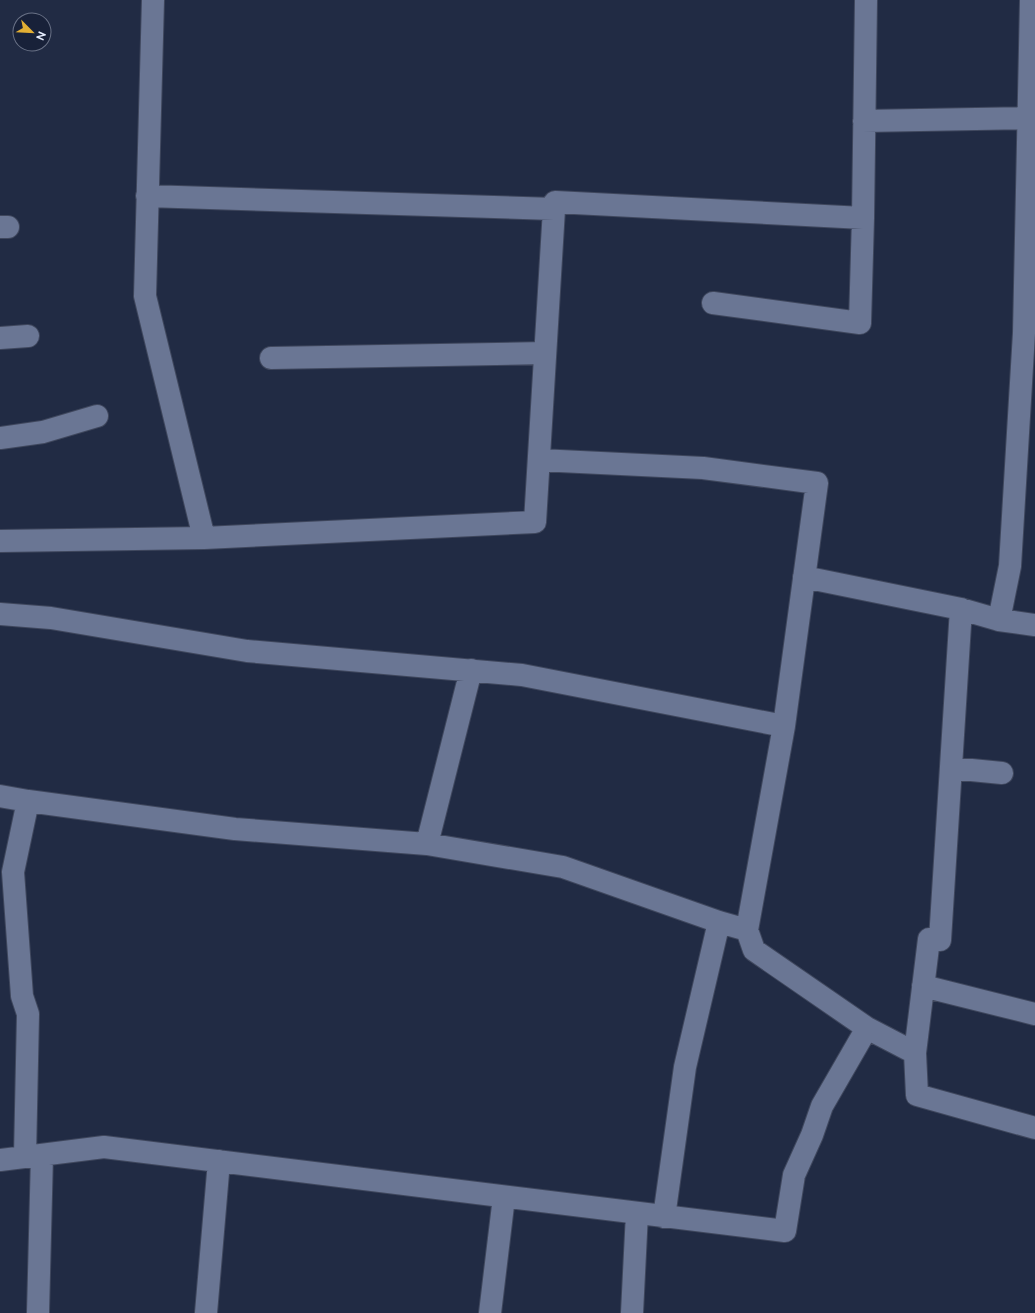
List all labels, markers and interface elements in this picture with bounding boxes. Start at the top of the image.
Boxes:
north arrow [12,12,52,52]
text: N [33,29,48,42]

